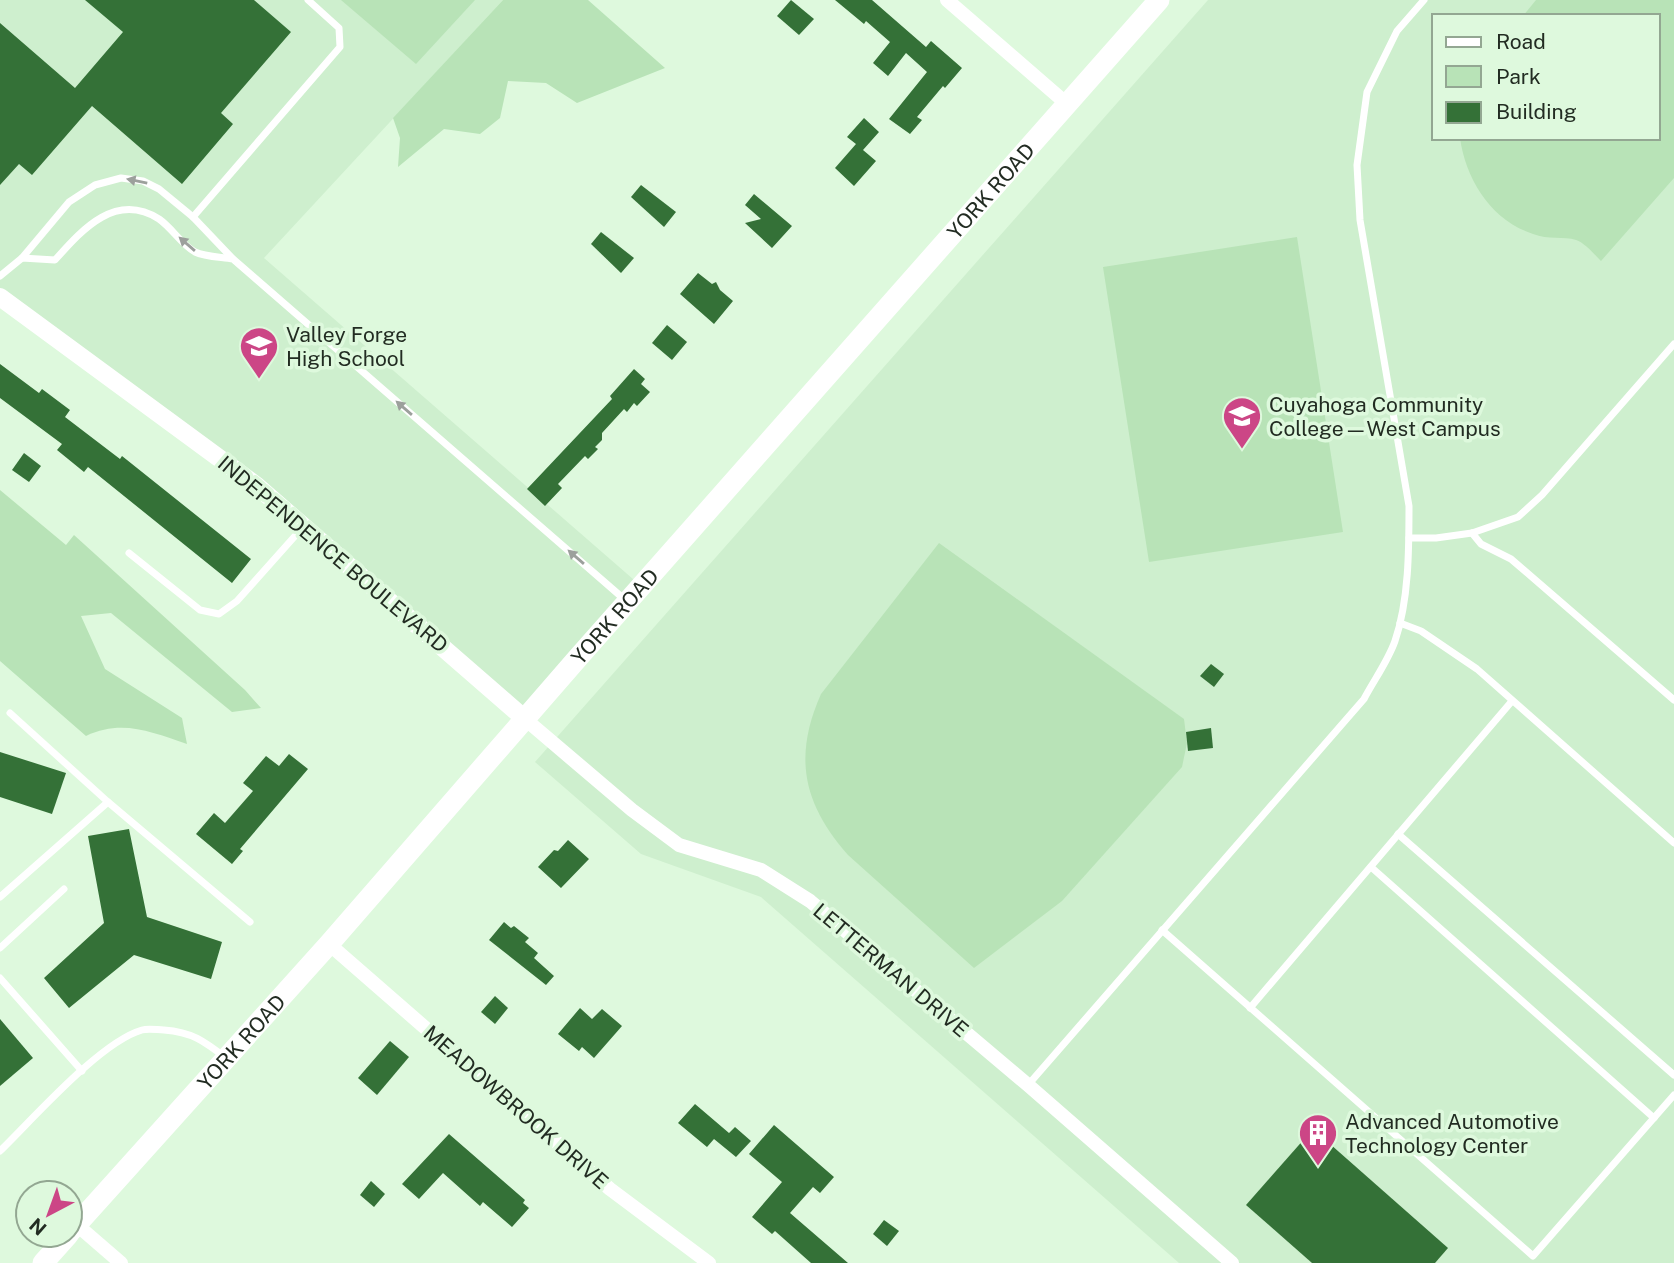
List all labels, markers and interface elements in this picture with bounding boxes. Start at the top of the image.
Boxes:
legend [1432,14,1660,140]
text: Road [1496,29,1546,54]
text: Park [1496,64,1541,89]
text: Building [1496,99,1577,124]
street label: YORK ROAD [942,138,1040,244]
one-way arrow [125,176,147,187]
one-way arrow [178,236,196,252]
place label: Valley Forge High School [286,322,407,371]
school or university icon: Valley Forge High School [238,325,280,380]
place label: Cuyahoga Community College—West Campus [1269,392,1501,441]
school or university icon: Cuyahoga Community College—West Campus [1221,395,1263,450]
one-way arrow [395,400,413,416]
street label: INDEPENDENCE BOULEVARD [213,450,453,658]
one-way arrow [567,549,585,565]
street label: YORK ROAD [566,563,663,669]
street label: LETTERMAN DRIVE [808,898,974,1042]
street label: YORK ROAD [192,989,290,1094]
street label: MEADOWBROOK DRIVE [419,1020,613,1194]
place label: Advanced Automotive Technology Center [1345,1109,1559,1158]
building icon: Advanced Automotive Technology Center [1297,1112,1339,1167]
north arrow [14,1179,84,1249]
text: N [25,1214,51,1240]

